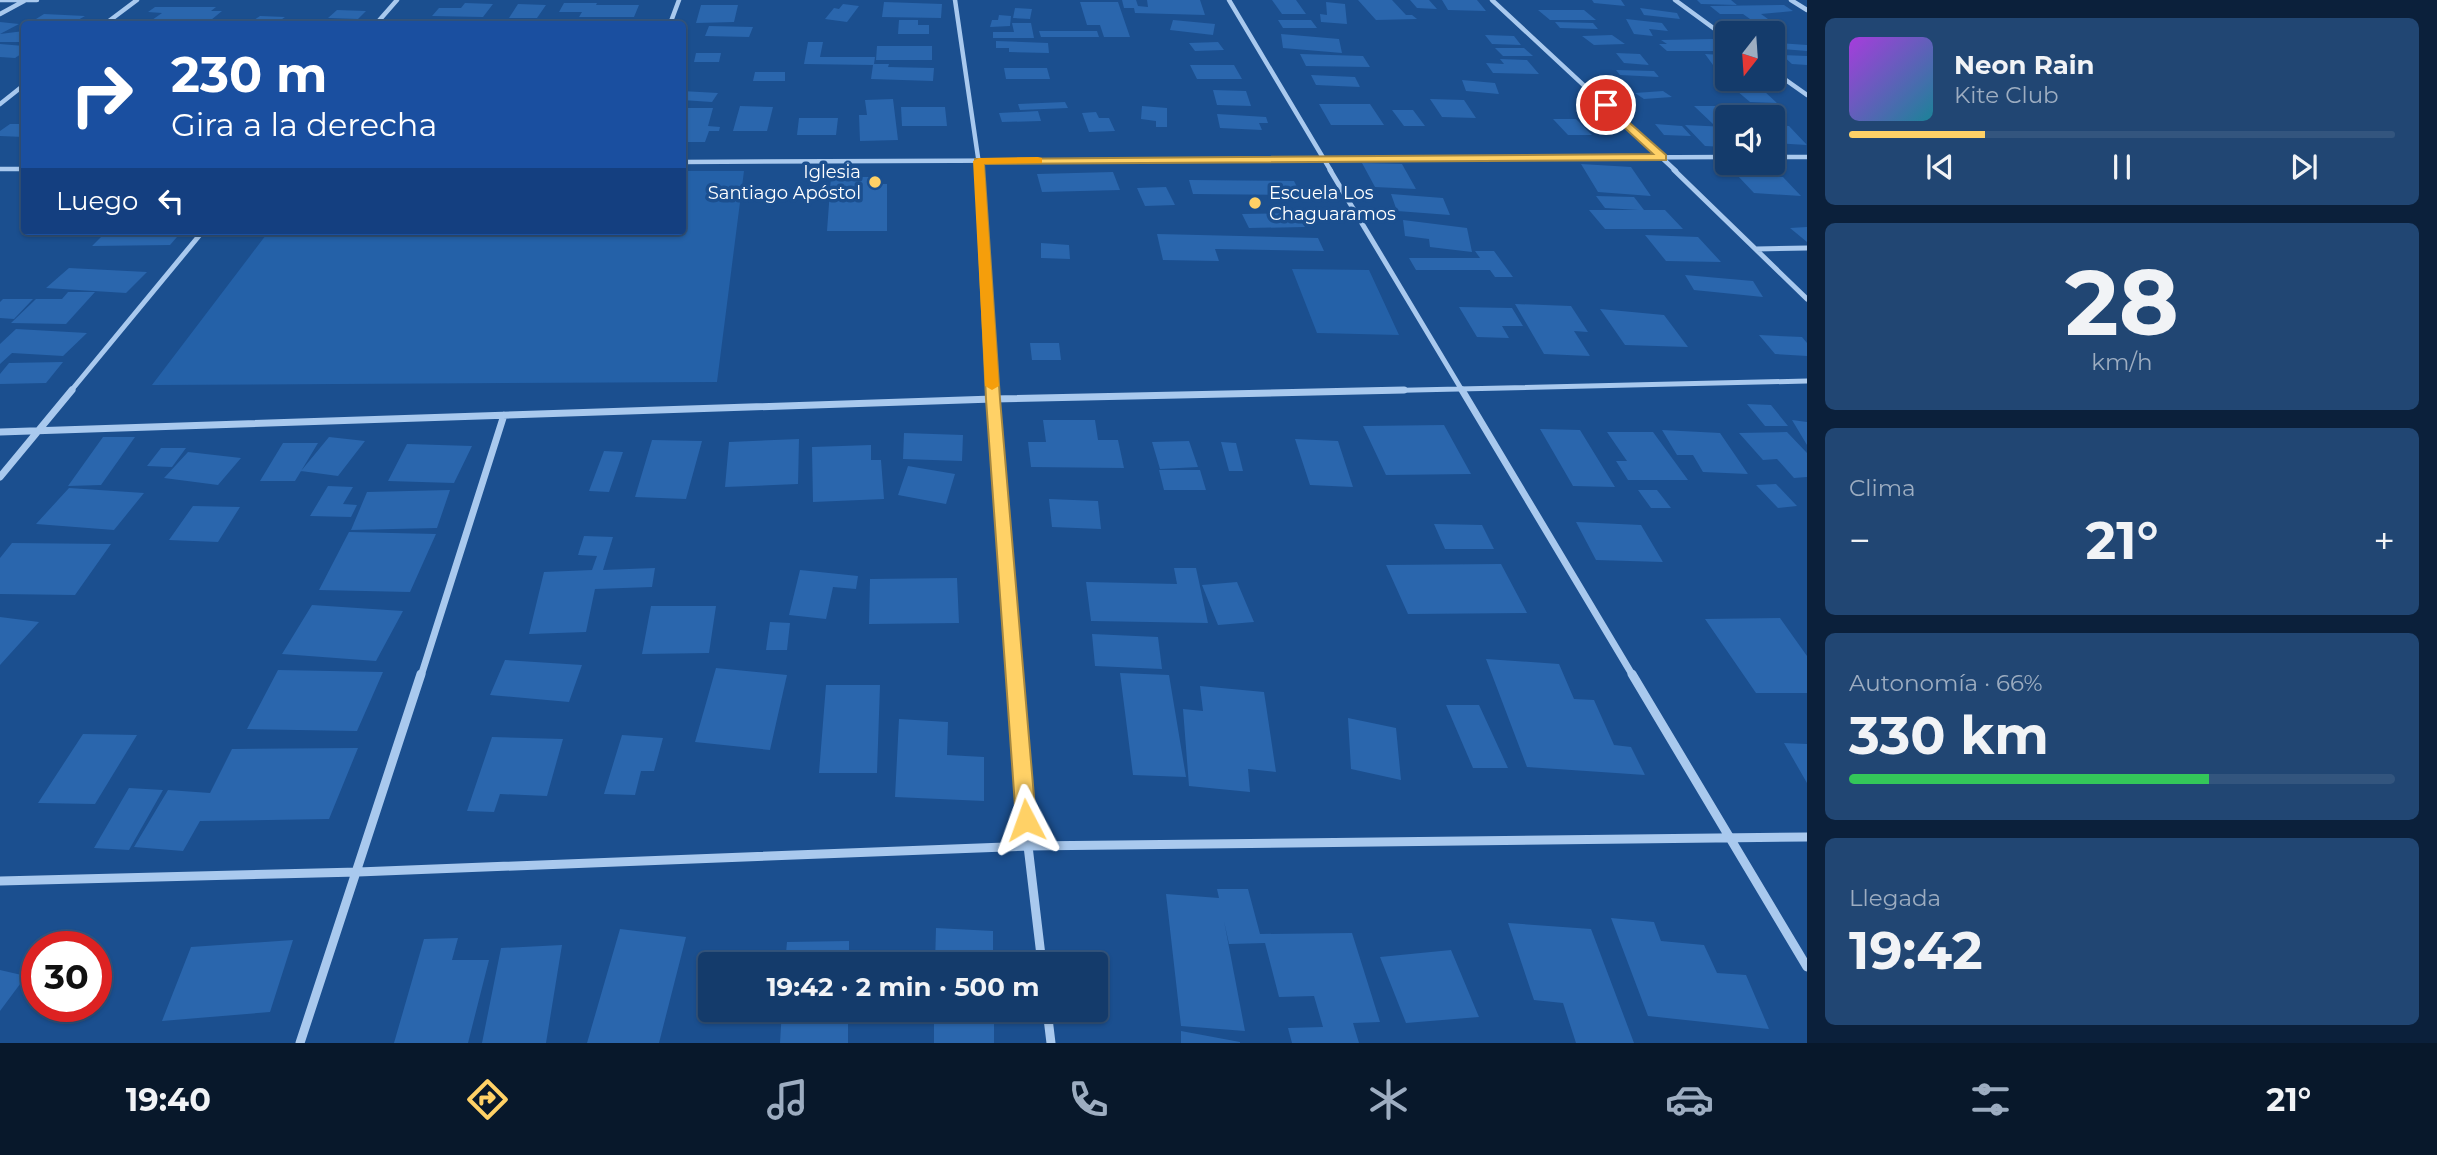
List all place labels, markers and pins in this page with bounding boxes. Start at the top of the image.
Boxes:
pin [1576,75,1636,135]
place label: Iglesia Santiago Apóstol [708,161,861,204]
marker: Iglesia Santiago Apóstol [867,174,883,190]
place label: Escuela Los Chaguaramos [1269,182,1396,225]
marker: Escuela Los Chaguaramos [1247,195,1263,211]

